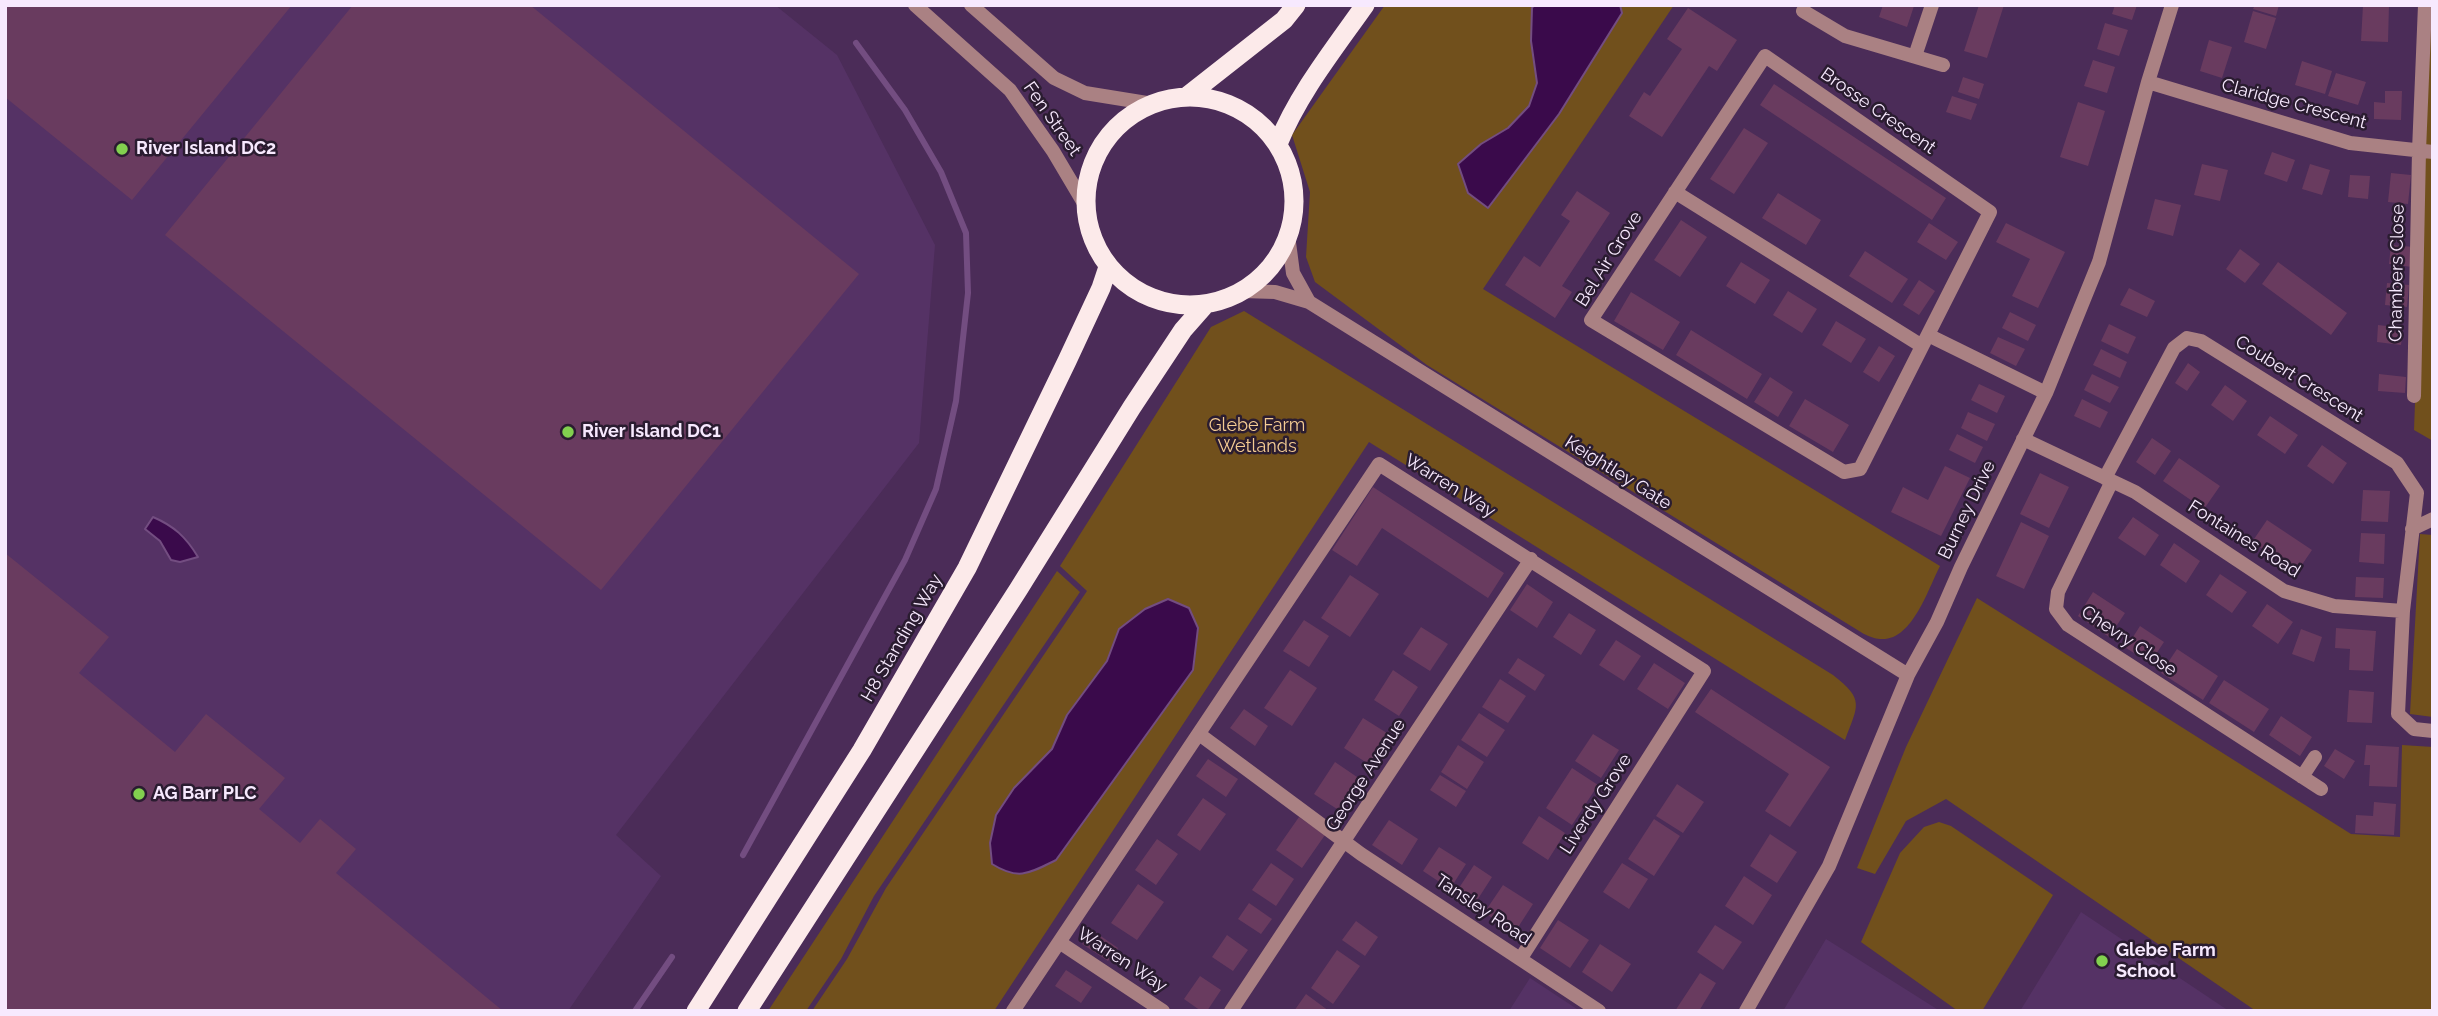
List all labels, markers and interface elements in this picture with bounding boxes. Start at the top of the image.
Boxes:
street label: Brosse Crescent [1816,63,1940,159]
street label: Claridge Crescent [2219,74,2369,134]
street label: Fen Street [1019,78,1085,160]
place label: River Island DC2 [136,138,276,160]
marker: River Island DC2 [114,141,130,157]
street label: Chambers Close [2385,204,2409,342]
street label: Bel Air Grove [1571,207,1647,311]
street label: Coubert Crescent [2231,331,2367,427]
park label: Glebe Farm Wetlands [1209,415,1305,458]
place label: River Island DC1 [582,421,721,443]
marker: River Island DC1 [560,424,576,440]
street label: Keightley Gate [1561,432,1675,514]
street label: Warren Way [1401,450,1499,522]
street label: Burney Drive [1934,457,2000,563]
street label: Fontaines Road [2184,496,2304,582]
street label: H8 Standing Way [857,570,947,706]
street label: Chevry Close [2077,601,2181,681]
street label: George Avenue [1322,715,1410,835]
street label: Liverdy Grove [1556,750,1636,858]
place label: AG Barr PLC [153,783,257,805]
marker: AG Barr PLC [131,786,147,802]
street label: Tansley Road [1431,870,1535,950]
street label: Warren Way [1073,923,1171,997]
place label: Glebe Farm School [2116,940,2216,982]
marker: Glebe Farm School [2094,953,2110,969]

